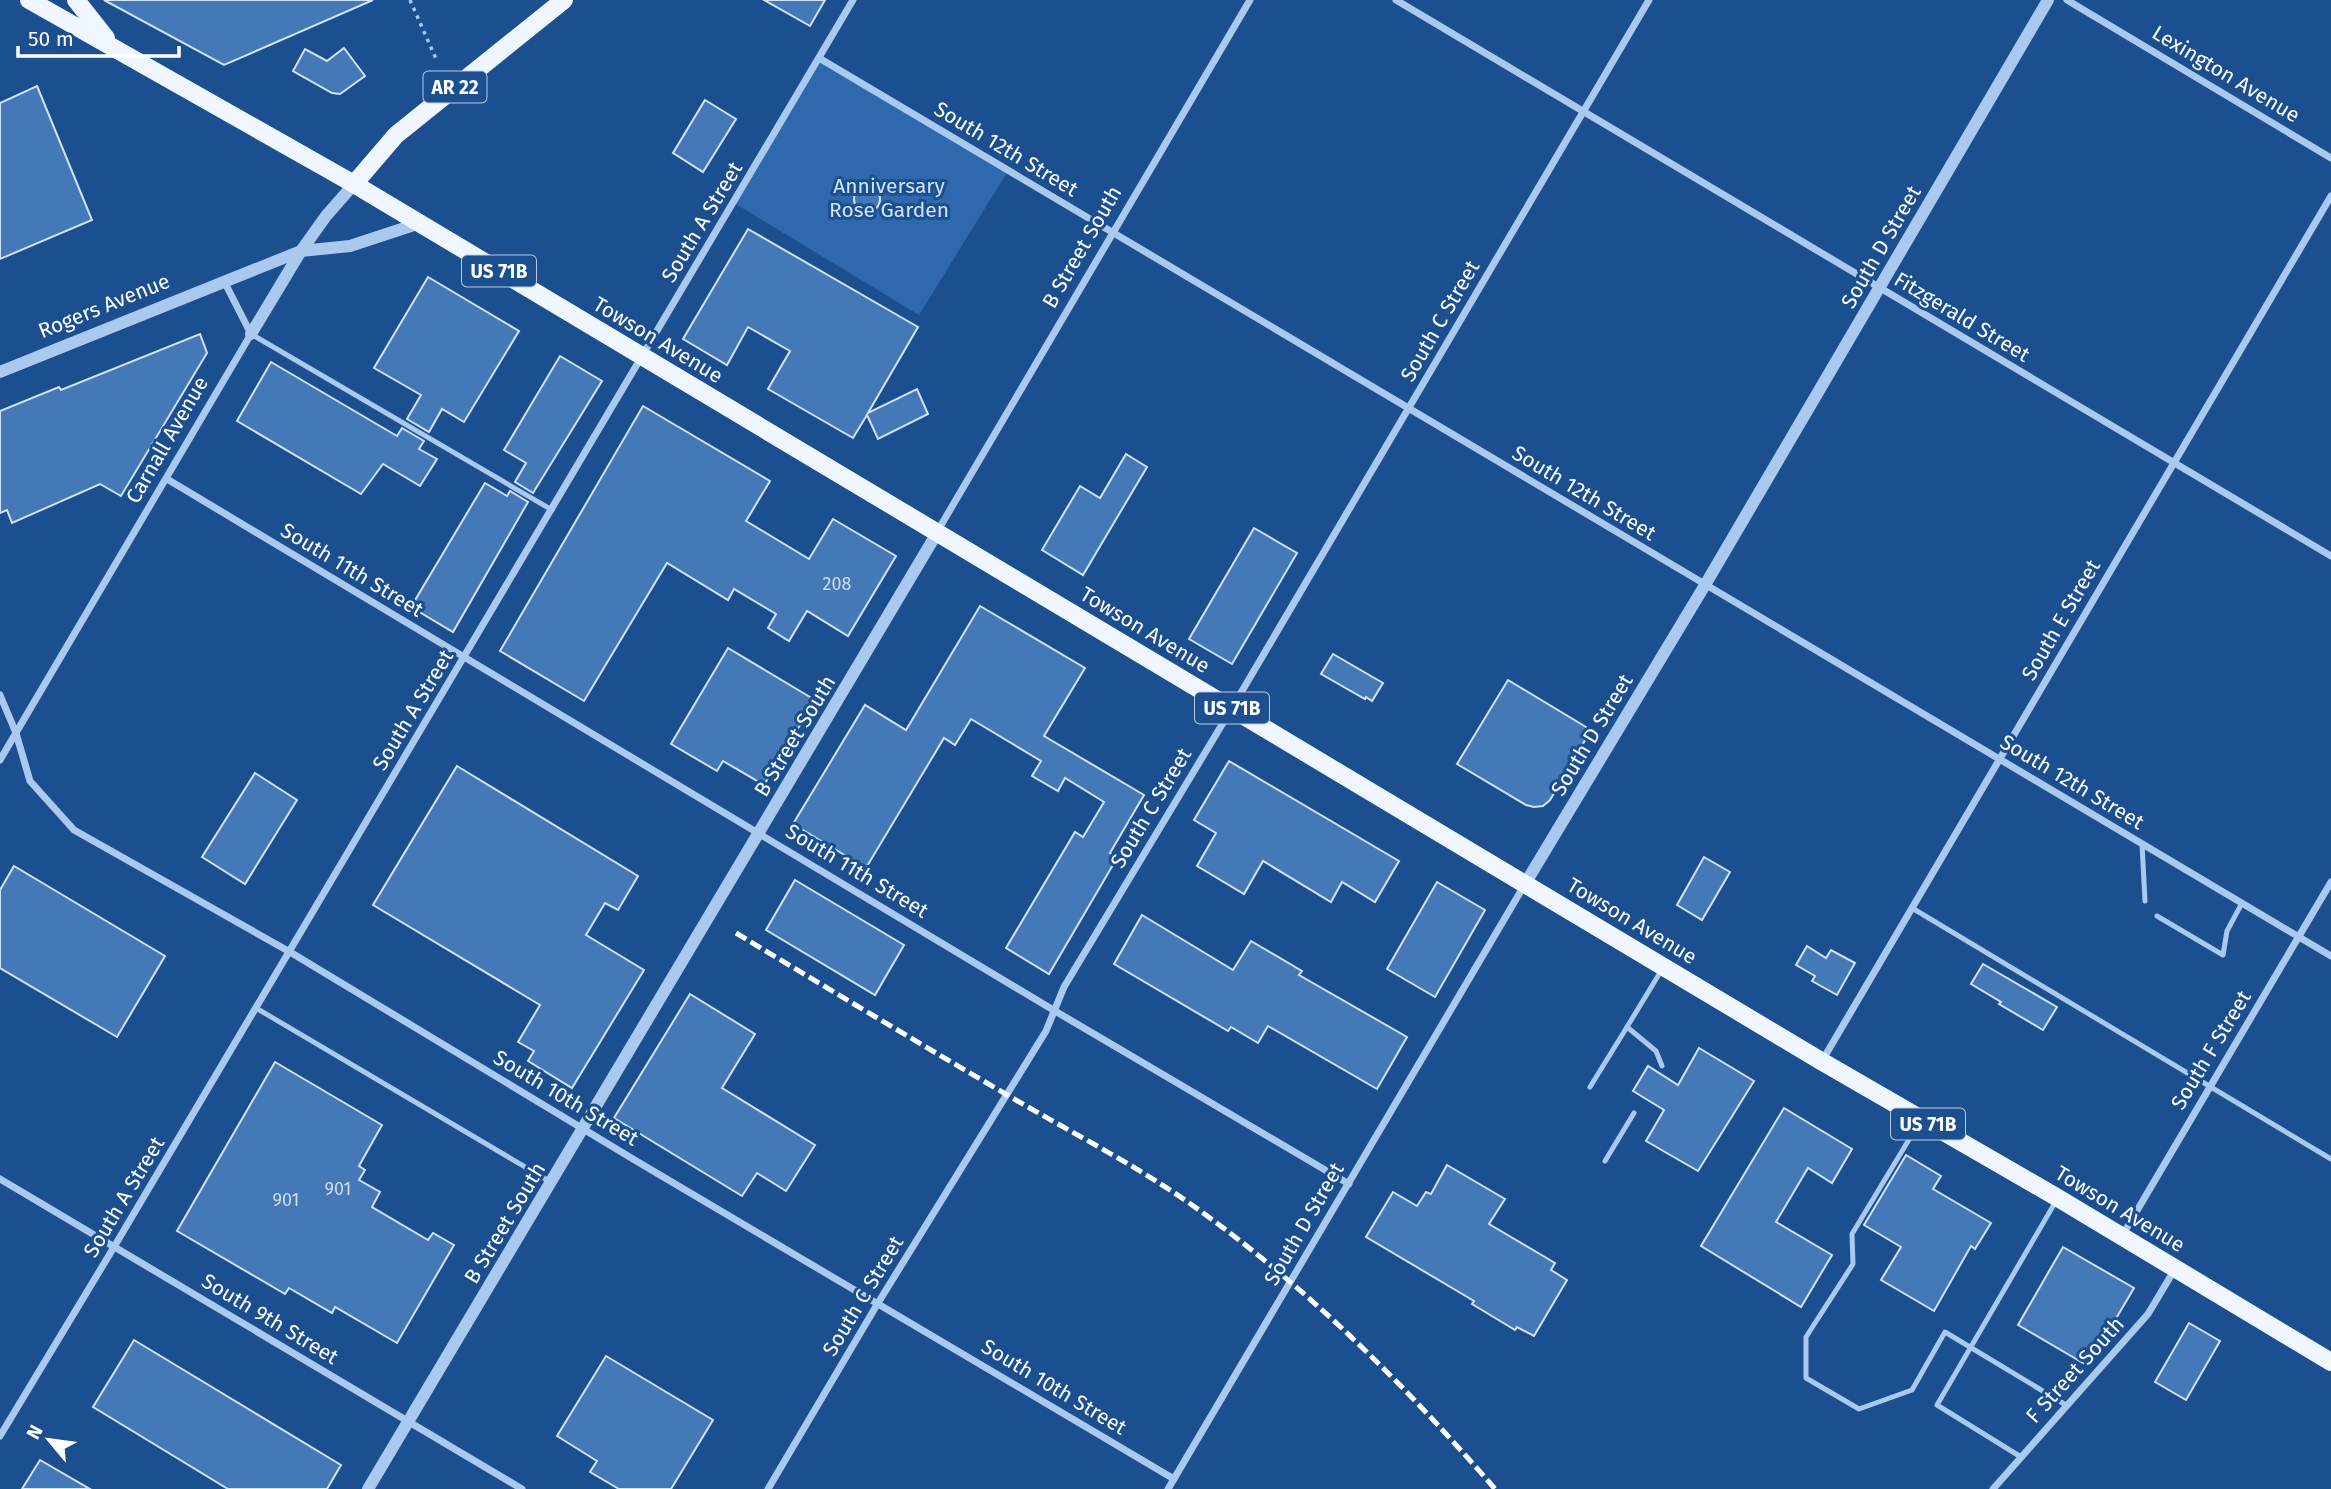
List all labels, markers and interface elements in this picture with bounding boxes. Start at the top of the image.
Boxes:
scale bar [18,14,178,58]
street label: Lexington Avenue [2147,20,2305,128]
text: 50 m [28,26,74,52]
road number: AR 22 [424,72,486,102]
street label: South 12th Street [929,96,1083,202]
street label: South A Street [656,157,748,287]
park label: Anniversary Rose Garden [829,173,949,223]
street label: B Street South [1037,181,1127,313]
street label: South D Street [1835,181,1927,313]
street label: South C Street [1395,255,1485,386]
road number: US 71B [462,256,536,286]
street label: Fitzgerald Street [1889,266,2035,368]
street label: Rogers Avenue [34,268,174,344]
street label: Towson Avenue [588,291,728,389]
street label: Carnall Avenue [120,372,214,508]
street label: South 12th Street [1507,440,1661,546]
street label: South 11th Street [276,517,428,623]
street label: South E Street [2016,555,2106,685]
house number: 208 [823,573,852,595]
street label: Towson Avenue [1075,581,1215,679]
street label: South A Street [367,645,459,775]
street label: South D Street [1545,669,1639,801]
street label: B Street South [749,671,841,801]
road number: US 71B [1195,692,1269,723]
street label: South 12th Street [1995,729,2149,835]
street label: South C Street [1105,743,1197,873]
street label: South 11th Street [781,818,933,924]
street label: Towson Avenue [1562,872,1702,970]
street label: South F Street [2165,985,2257,1114]
street label: South 10th Street [489,1044,644,1152]
road number: US 71B [1891,1108,1965,1140]
street label: South A Street [78,1132,170,1262]
street label: B Street South [459,1158,551,1288]
street label: South D Street [1258,1158,1350,1290]
street label: Towson Avenue [2050,1160,2190,1258]
house number: 901 [325,1178,351,1200]
house number: 901 [273,1189,299,1211]
street label: South C Street [817,1231,909,1361]
street label: South 9th Street [197,1268,343,1370]
street label: F Street South [2020,1311,2130,1429]
street label: South 10th Street [977,1333,1132,1441]
north arrow [14,1405,84,1475]
text: N [21,1421,48,1443]

